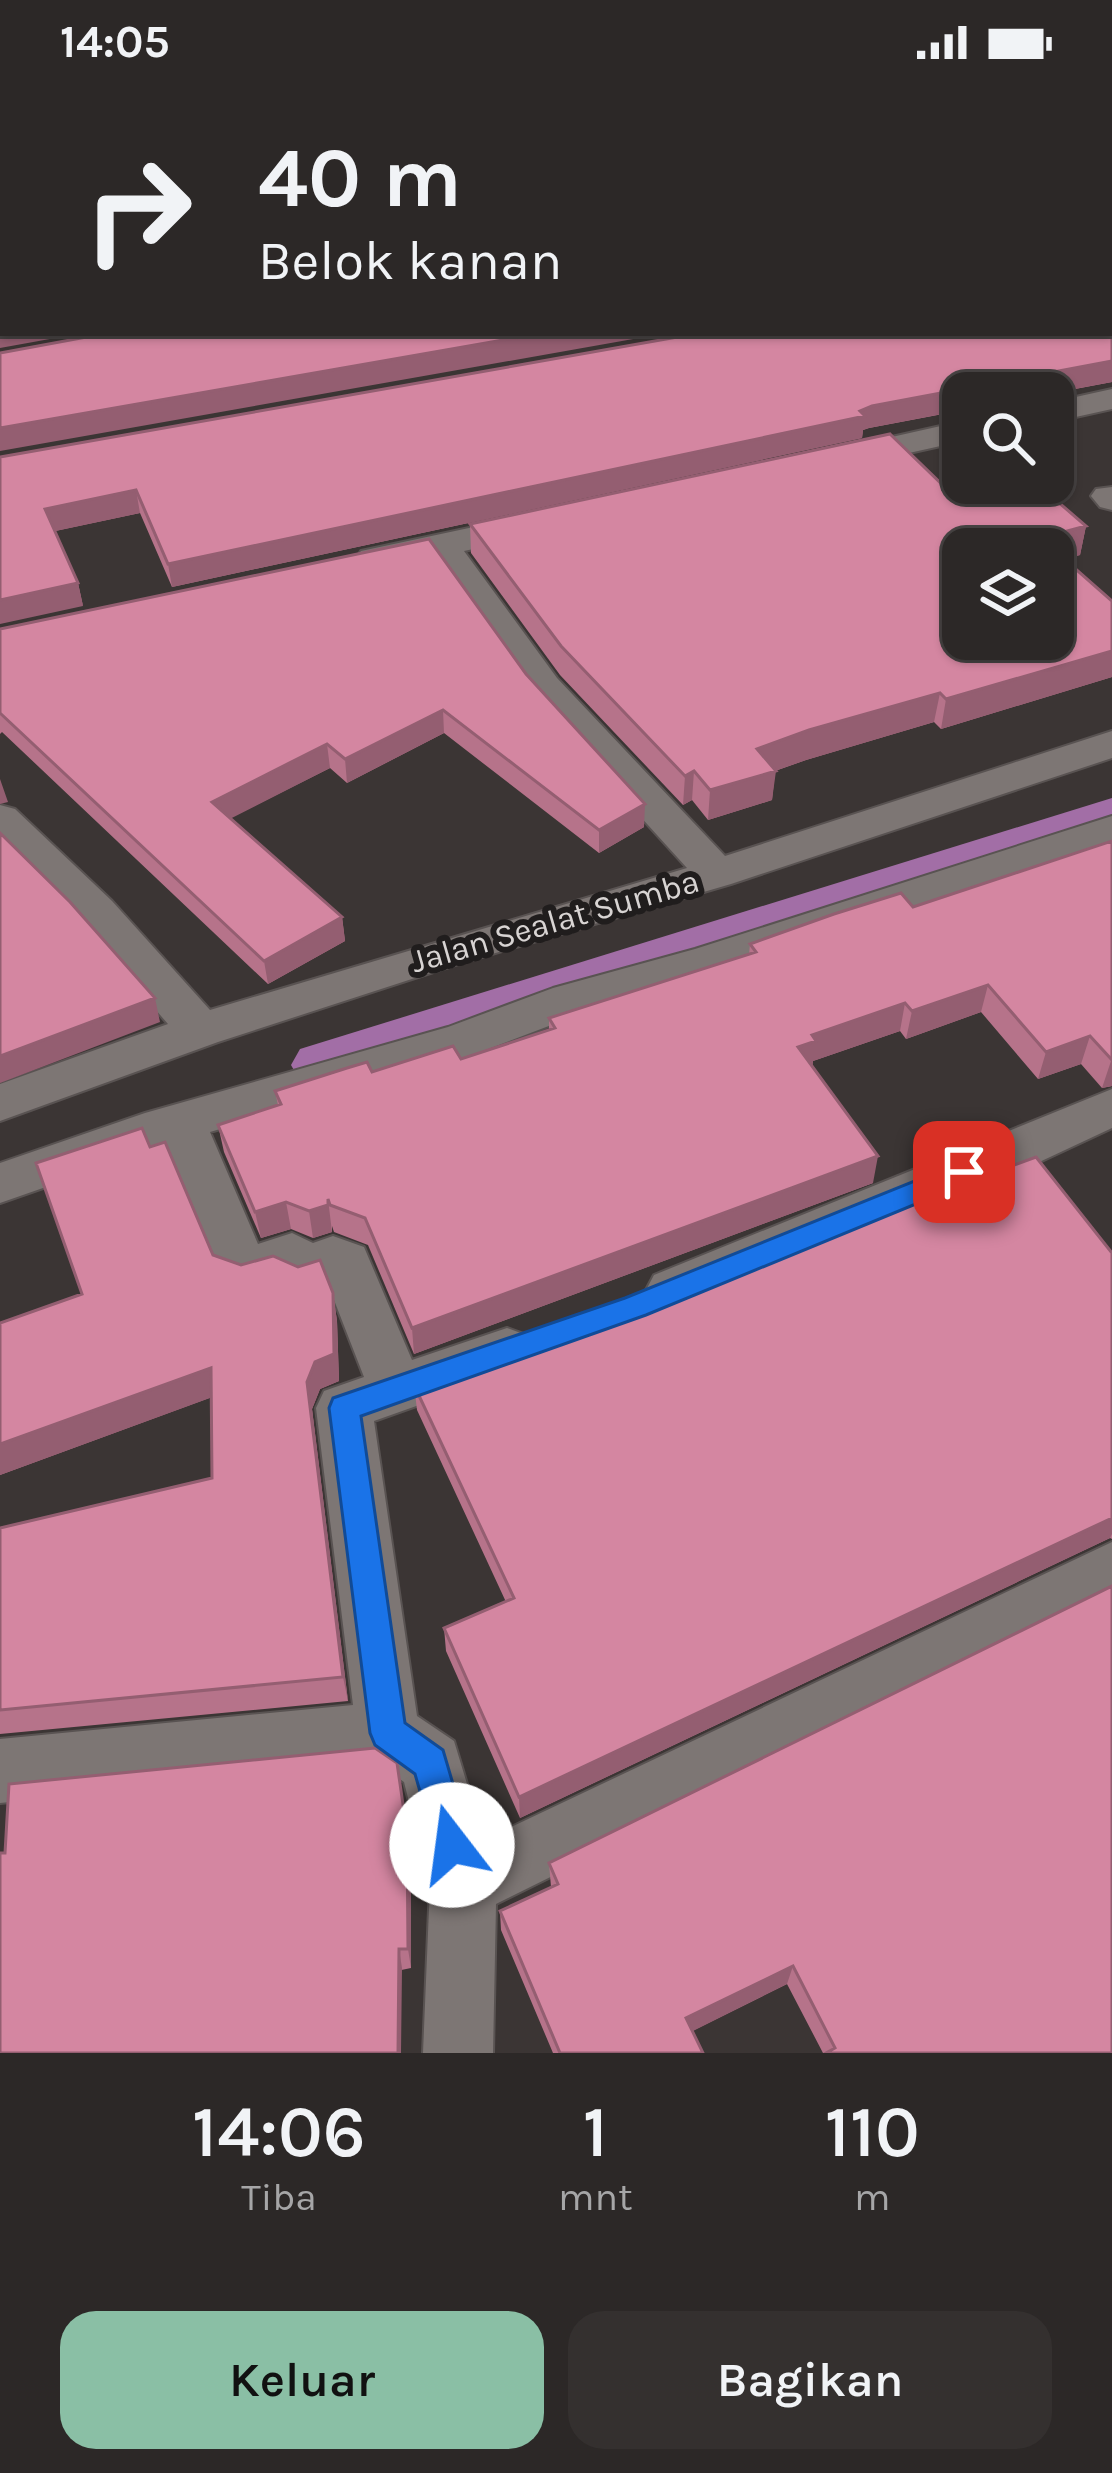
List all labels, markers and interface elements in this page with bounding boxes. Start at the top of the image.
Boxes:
text: 14:05 [60,16,170,68]
text: 40 m [258,129,462,227]
icon: right [60,132,216,288]
text: Belok kanan [258,229,562,293]
map controls [942,372,1074,660]
button: search [942,372,1074,504]
button: layers [942,528,1074,660]
street label: Jalan Sealat Sumba [407,862,703,980]
pin [913,1121,1015,1223]
icon: arrive [931,1139,997,1205]
position arrow [389,1782,515,1908]
text: 14:06 [192,2090,366,2174]
text: 1 [583,2090,608,2174]
text: 110 [825,2090,920,2174]
text: Tiba [241,2174,317,2220]
text: mnt [558,2174,633,2220]
text: m [854,2174,891,2220]
button: Keluar [60,2311,544,2449]
button: Bagikan [568,2311,1052,2449]

